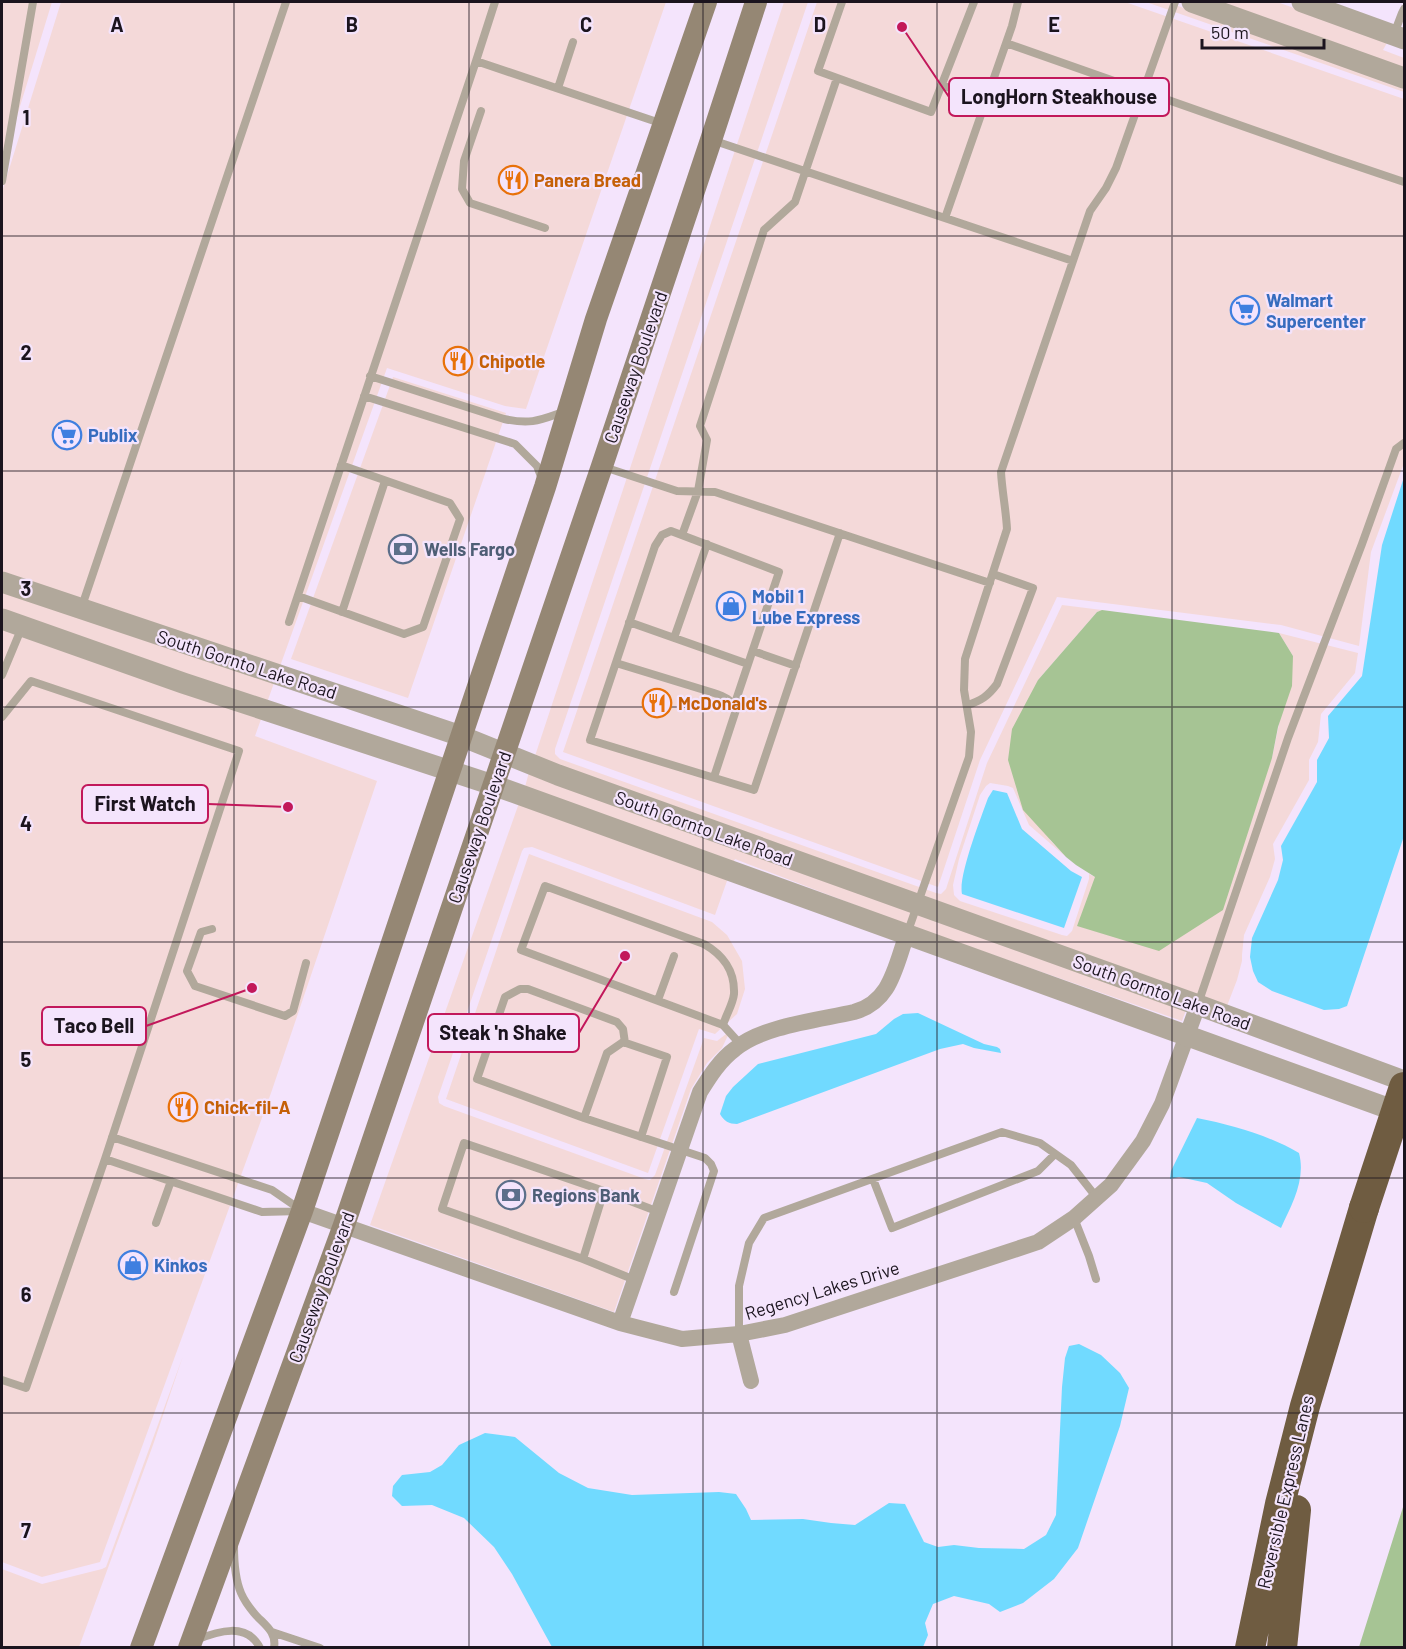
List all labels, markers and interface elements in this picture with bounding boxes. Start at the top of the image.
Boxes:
text: A [110,12,124,36]
text: B [346,12,358,36]
text: C [580,12,592,36]
text: D [814,12,826,36]
text: E [1048,12,1060,36]
scale bar [1202,12,1324,50]
text: 50 m [1211,21,1249,43]
callout: LongHorn Steakhouse [949,78,1169,116]
text: LongHorn Steakhouse [961,84,1157,108]
text: 1 [22,105,30,129]
restaurant icon: Panera Bread [497,164,529,196]
place label: Panera Bread [534,169,641,191]
street label: Causeway Boulevard [599,288,671,446]
place label: Walmart Supercenter [1266,289,1366,332]
supermarket icon: Walmart Supercenter [1229,294,1261,326]
text: 2 [20,340,32,364]
restaurant icon: Chipotle [442,345,474,377]
place label: Chipotle [479,350,546,372]
supermarket icon: Publix [51,419,83,451]
place label: Publix [88,424,138,446]
bank icon: Wells Fargo [387,533,419,565]
place label: Wells Fargo [424,538,515,560]
text: 3 [21,576,31,600]
place label: Mobil 1 Lube Express [752,585,860,628]
shop icon: Mobil 1 Lube Express [715,590,747,622]
street label: South Gornto Lake Road [154,625,340,703]
restaurant icon: McDonald's [641,687,673,719]
place label: McDonald's [678,692,767,714]
street label: Causeway Boulevard [443,748,515,906]
callout: First Watch [82,785,208,823]
street label: South Gornto Lake Road [612,786,796,870]
text: First Watch [94,791,196,815]
text: 4 [20,811,32,835]
street label: South Gornto Lake Road [1070,950,1254,1034]
callout: Taco Bell [42,1007,146,1045]
text: Taco Bell [54,1013,134,1037]
callout: Steak 'n Shake [428,1014,579,1052]
text: Steak 'n Shake [439,1020,567,1044]
text: 5 [21,1047,32,1071]
restaurant icon: Chick-fil-A [167,1091,199,1123]
place label: Chick-fil-A [204,1096,291,1118]
bank icon: Regions Bank [495,1179,527,1211]
place label: Regions Bank [532,1184,640,1206]
street label: Causeway Boulevard [283,1208,359,1366]
shop icon: Kinkos [117,1249,149,1281]
place label: Kinkos [154,1254,208,1276]
street label: Regency Lakes Drive [742,1256,902,1324]
text: 6 [21,1282,32,1306]
street label: Reversible Express Lanes [1252,1393,1318,1591]
text: 7 [21,1518,31,1542]

